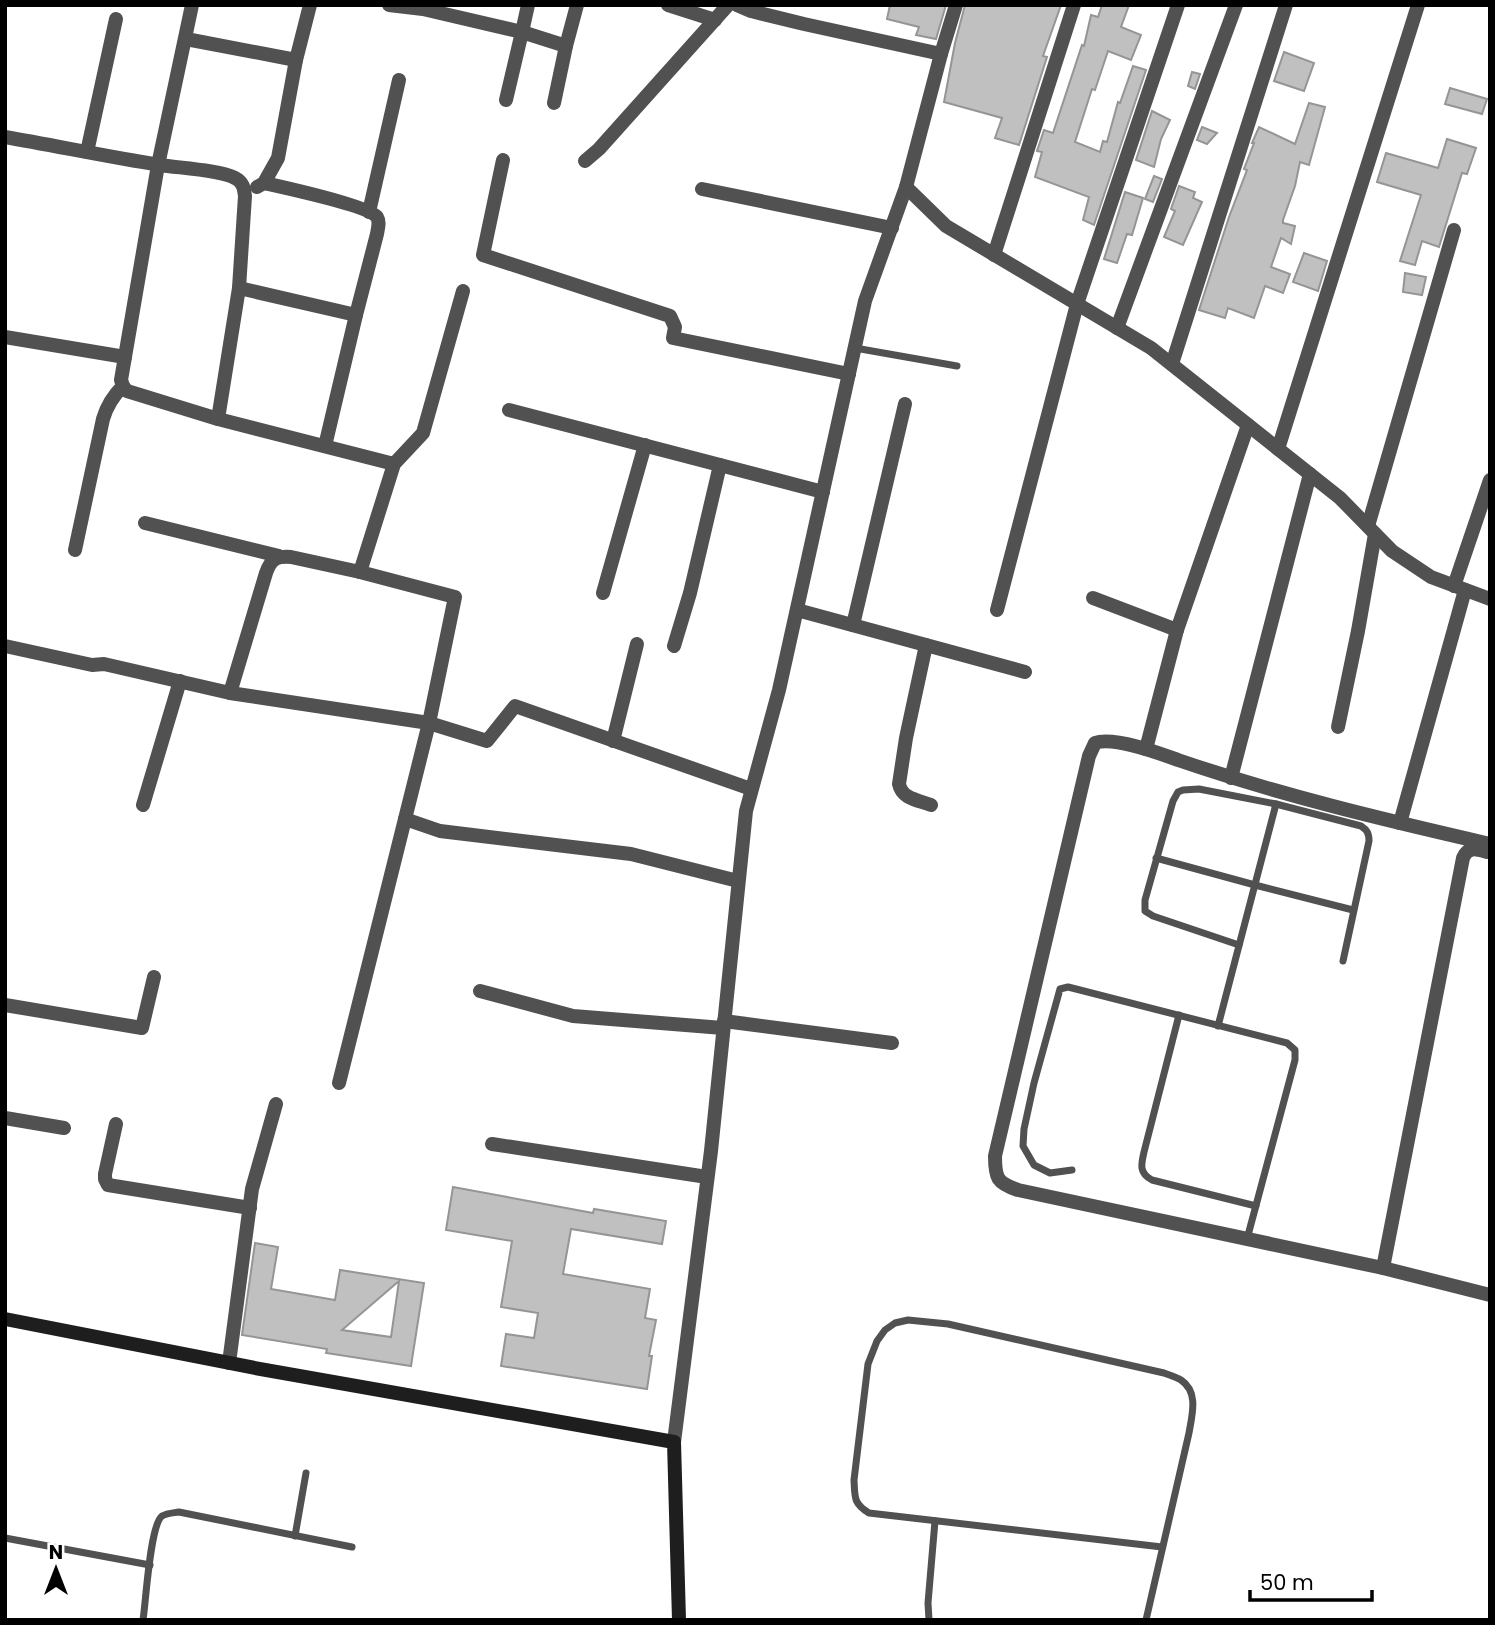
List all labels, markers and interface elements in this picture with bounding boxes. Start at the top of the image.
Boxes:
north arrow [21,1534,91,1604]
text: N [49,1539,63,1566]
scale bar [1250,1558,1372,1602]
text: 50 m [1260,1568,1314,1597]

